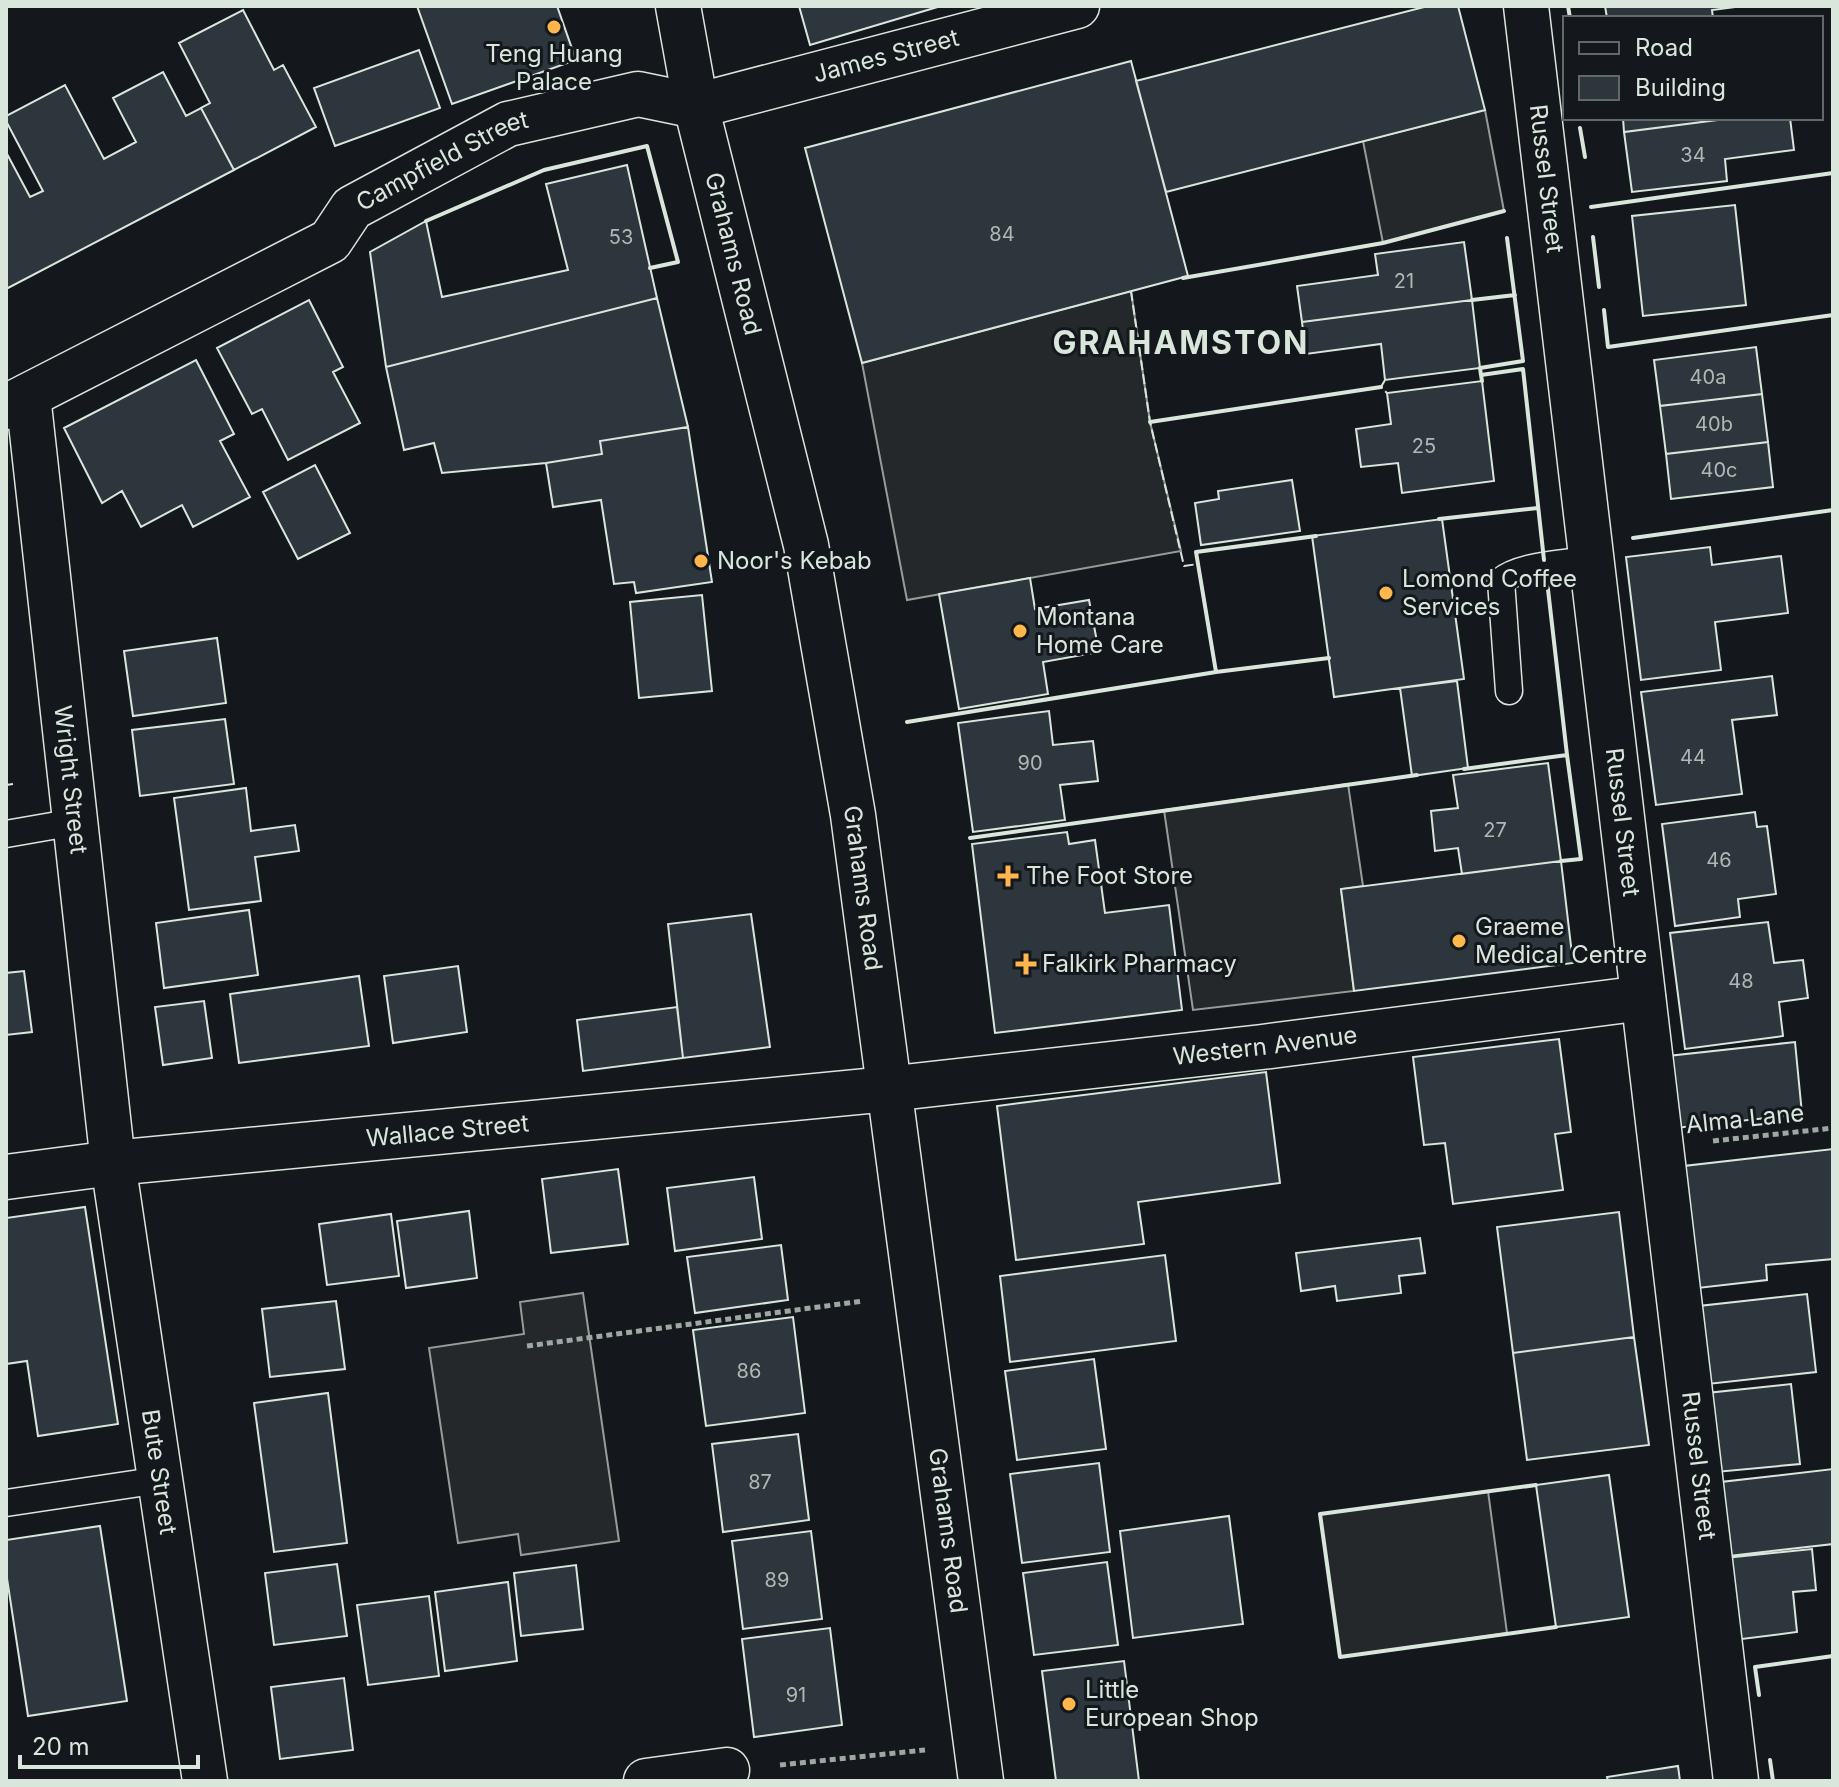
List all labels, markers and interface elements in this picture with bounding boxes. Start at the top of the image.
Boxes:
legend [1563,16,1823,120]
marker: Teng Huang Palace [545,18,563,36]
street label: James Street [810,23,962,89]
text: Road [1635,33,1693,62]
place label: Teng Huang Palace [485,39,623,96]
text: Building [1635,73,1726,102]
street label: Russel Street [1524,103,1570,255]
street label: Campfield Street [351,105,531,217]
house number: 34 [1680,143,1706,167]
street label: Grahams Road [699,169,768,338]
house number: 84 [989,222,1015,246]
house number: 53 [609,225,633,249]
house number: 21 [1394,269,1414,293]
district label: GRAHAMSTON [1053,323,1309,362]
house number: 40a [1690,365,1726,389]
house number: 40b [1695,412,1733,436]
house number: 25 [1412,434,1436,458]
house number: 40c [1701,458,1737,482]
place label: Noor's Kebab [717,546,872,575]
marker: Noor's Kebab [692,552,710,570]
place label: Lomond Coffee Services [1402,564,1577,621]
marker: Lomond Coffee Services [1377,584,1395,602]
place label: Montana Home Care [1036,602,1164,659]
marker: Montana Home Care [1011,622,1029,640]
street label: Wright Street [48,704,94,856]
house number: 44 [1680,745,1706,769]
street label: Russel Street [1600,746,1646,898]
house number: 90 [1017,751,1043,775]
street label: Grahams Road [838,803,888,972]
house number: 27 [1483,818,1507,842]
house number: 46 [1706,848,1732,872]
place label: The Foot Store [1026,861,1193,890]
marker: The Foot Store [997,865,1019,887]
place label: Graeme Medical Centre [1475,912,1647,969]
marker: Graeme Medical Centre [1450,932,1468,950]
place label: Falkirk Pharmacy [1042,949,1237,978]
marker: Falkirk Pharmacy [1017,955,1035,973]
house number: 48 [1728,969,1754,993]
street label: Western Avenue [1171,1020,1359,1071]
street label: Alma Lane [1684,1098,1806,1139]
street label: Wallace Street [365,1108,530,1153]
house number: 86 [737,1359,761,1383]
street label: Russel Street [1676,1390,1722,1542]
street label: Bute Street [136,1407,183,1536]
street label: Grahams Road [923,1446,974,1615]
house number: 87 [748,1470,772,1494]
house number: 89 [765,1568,789,1592]
place label: Little European Shop [1085,1675,1259,1732]
house number: 91 [786,1683,806,1707]
marker: Little European Shop [1060,1695,1078,1713]
scale bar [20,1719,198,1769]
text: 20 m [32,1732,90,1761]

